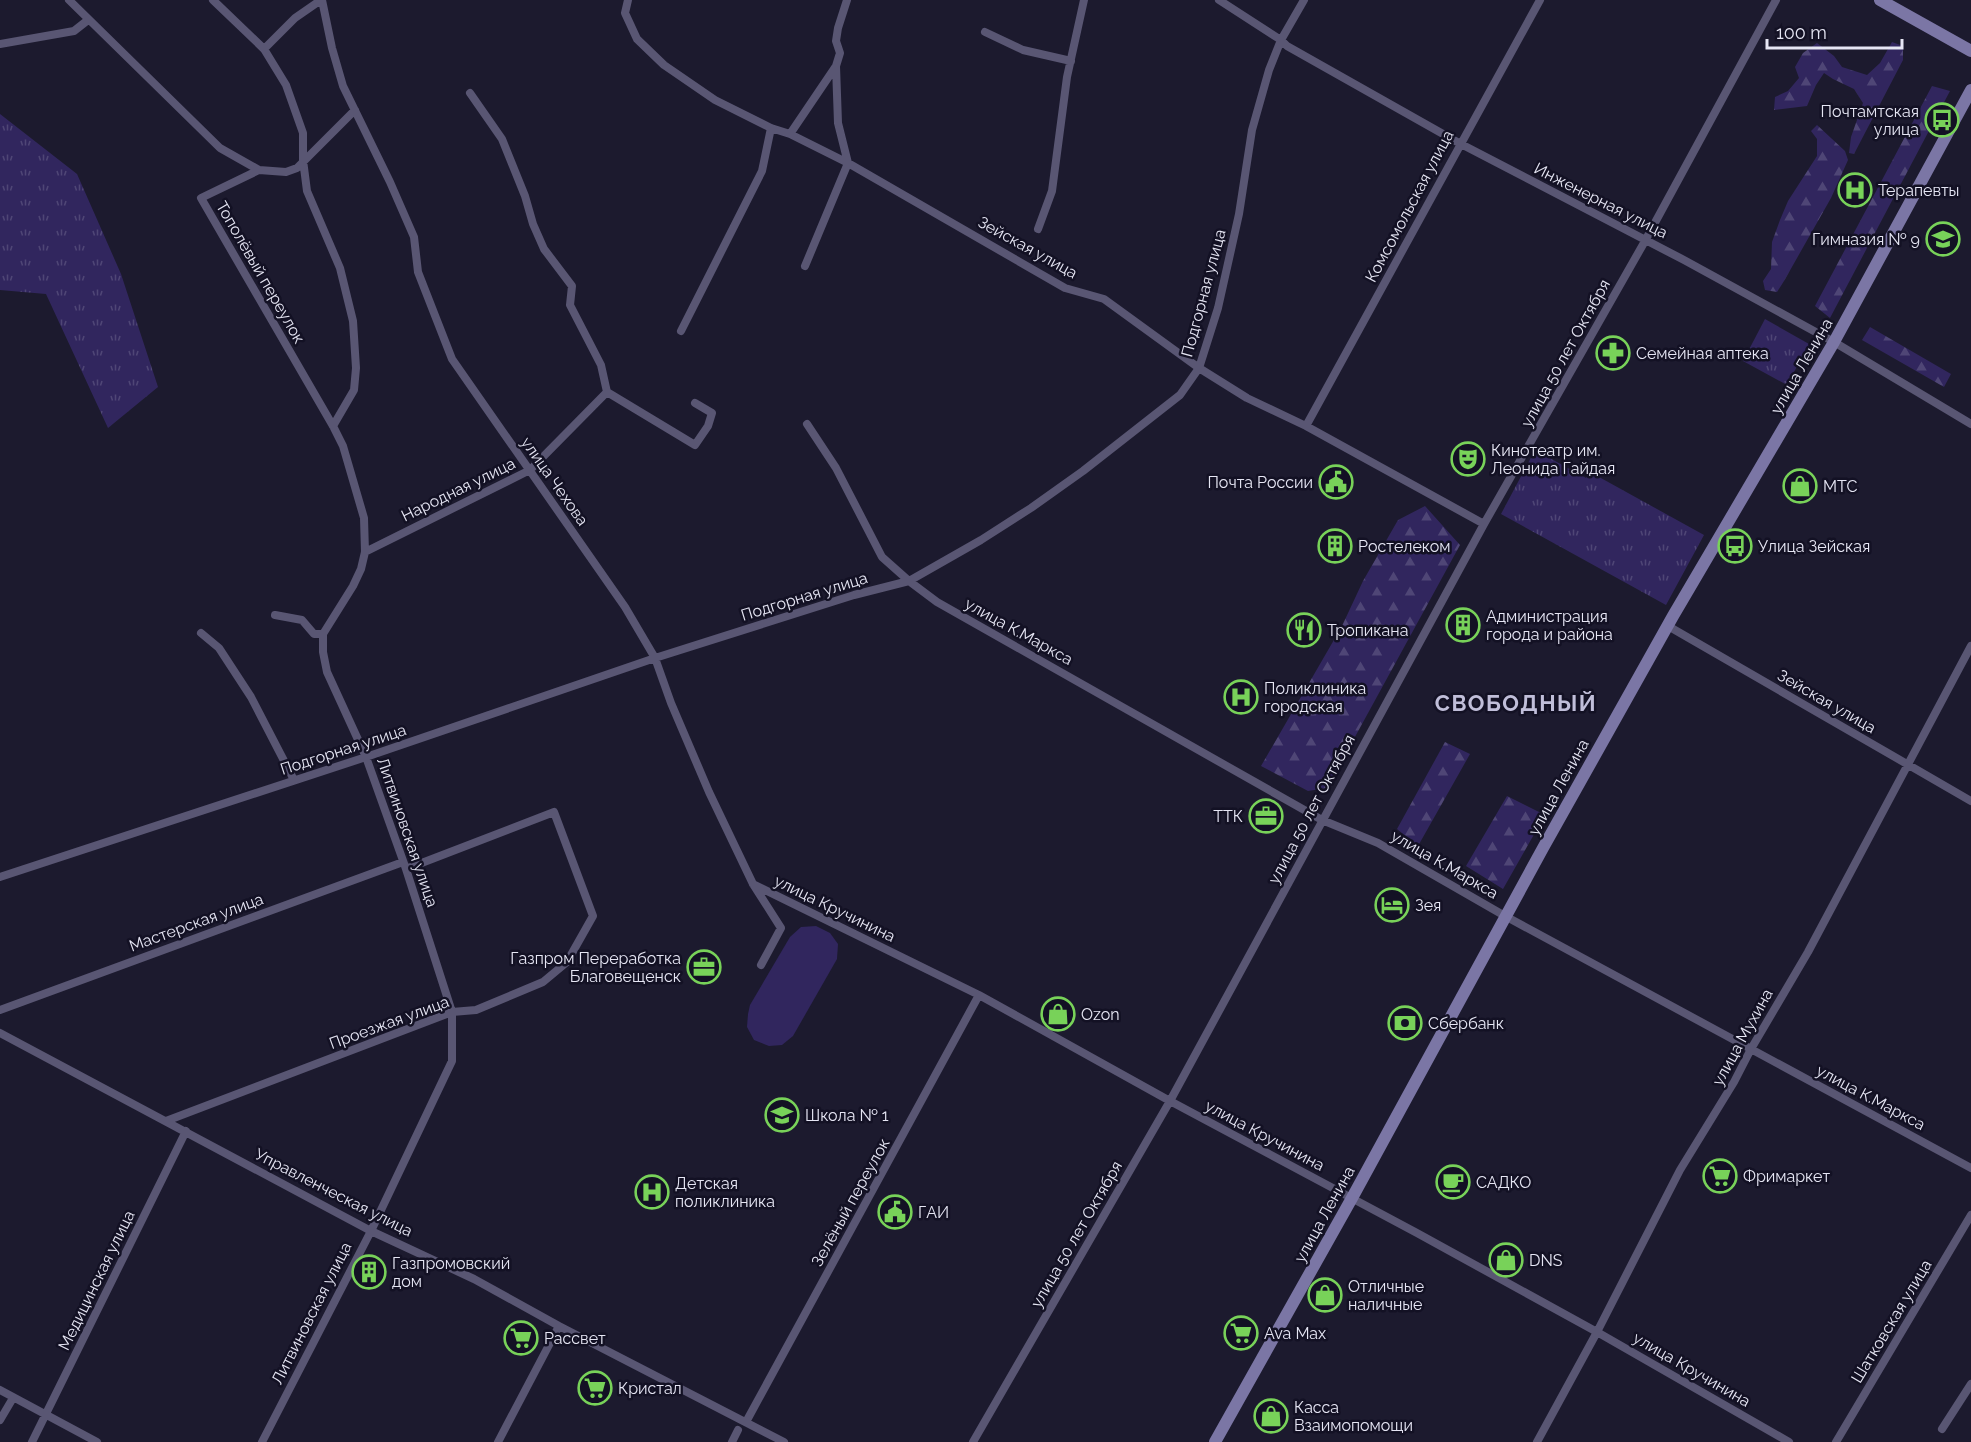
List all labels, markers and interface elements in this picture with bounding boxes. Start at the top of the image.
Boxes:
scale bar [1767,12,1902,50]
text: 100 m [1776,22,1827,43]
place label: Почтамтская улица [1821,102,1919,139]
bus stop icon: Почтамтская улица [1924,102,1960,138]
street label: Комсомольская улица [1361,127,1458,285]
street label: Инженерная улица [1531,159,1671,242]
hospital icon: Терапевты [1837,172,1873,208]
place label: Терапевты [1878,181,1959,200]
street label: Тополёвый переулок [212,198,309,347]
street label: Зейская улица [975,212,1081,283]
school or university icon: Гимназия № 9 [1925,221,1961,257]
street label: Подгорная улица [1177,227,1230,359]
place label: Гимназия № 9 [1812,230,1920,249]
street label: улица 50 лет Октября [1517,276,1614,430]
street label: улица Ленина [1766,315,1836,417]
pharmacy icon: Семейная аптека [1595,335,1631,371]
place label: Семейная аптека [1636,344,1769,363]
street label: улица Чехова [517,433,592,529]
theatre icon: Кинотеатр им. Леонида Гайдая [1450,441,1486,477]
place label: Кинотеатр им. Леонида Гайдая [1491,441,1615,478]
street label: Народная улица [398,454,518,525]
public building icon: Почта России [1318,464,1354,500]
shop icon: МТС [1782,468,1818,504]
place label: Почта России [1207,473,1313,492]
place label: МТС [1823,477,1857,496]
building icon: Ростелеком [1317,528,1353,564]
bus stop icon: Улица Зейская [1717,528,1753,564]
place label: Ростелеком [1358,537,1450,556]
place label: Улица Зейская [1758,537,1870,556]
street label: Подгорная улица [739,568,870,625]
street label: улица К.Маркса [961,594,1076,669]
building icon: Администрация города и района [1445,607,1481,643]
place label: Администрация города и района [1486,607,1613,644]
restaurant icon: Тропикана [1286,612,1322,648]
place label: Тропикана [1327,621,1408,640]
street label: Зейская улица [1774,666,1879,737]
hospital icon: Поликлиника городская [1223,679,1259,715]
place label: Поликлиника городская [1264,679,1366,716]
district label: СВОБОДНЫЙ [1435,690,1597,716]
street label: Подгорная улица [278,720,409,779]
street label: улица 50 лет Октября [1264,731,1359,887]
street label: улица Ленина [1524,736,1593,839]
street label: Литвиновская улица [373,755,442,910]
office icon: ТТК [1248,798,1284,834]
place label: ТТК [1213,807,1243,826]
street label: улица К.Маркса [1388,826,1502,903]
street label: улица Кручинина [771,871,898,946]
hotel icon: Зея [1374,887,1410,923]
street label: Мастерская улица [127,889,266,956]
place label: Зея [1415,896,1441,915]
place label: Газпром Переработка Благовещенск [510,949,681,986]
office icon: Газпром Переработка Благовещенск [686,949,722,985]
street label: улица Мухина [1708,986,1777,1089]
street label: Проезжая улица [327,992,452,1053]
shop icon: Ozon [1040,996,1076,1032]
place label: Ozon [1081,1005,1120,1024]
bank icon: Сбербанк [1387,1005,1423,1041]
place label: Сбербанк [1428,1014,1504,1033]
street label: улица К.Маркса [1813,1061,1928,1134]
street label: улица Кручинина [1202,1096,1328,1175]
school or university icon: Школа № 1 [764,1097,800,1133]
place label: Школа № 1 [805,1106,889,1125]
street label: Зелёный переулок [807,1135,894,1270]
street label: Управленческая улица [252,1144,416,1241]
street label: улица 50 лет Октября [1027,1158,1126,1311]
supermarket icon: Фримаркет [1702,1158,1738,1194]
street label: улица Ленина [1290,1163,1359,1266]
cafe icon: САДКО [1435,1164,1471,1200]
place label: Фримаркет [1743,1167,1830,1186]
place label: САДКО [1476,1173,1531,1192]
hospital icon: Детская поликлиника [634,1174,670,1210]
place label: Детская поликлиника [675,1174,775,1211]
public building icon: ГАИ [877,1194,913,1230]
place label: ГАИ [918,1203,949,1222]
street label: Медицинская улица [54,1207,139,1353]
street label: Литвиновская улица [267,1239,356,1388]
shop icon: DNS [1488,1242,1524,1278]
place label: DNS [1529,1251,1563,1270]
building icon: Газпромовский дом [351,1254,387,1290]
place label: Газпромовский дом [392,1254,510,1291]
street label: Шатковская улица [1847,1256,1936,1386]
shop icon: Отличные наличные [1307,1277,1343,1313]
place label: Отличные наличные [1348,1277,1424,1314]
supermarket icon: Ava Max [1223,1315,1259,1351]
supermarket icon: Рассвет [503,1320,539,1356]
place label: Ava Max [1264,1324,1326,1343]
street label: улица Кручинина [1630,1328,1754,1411]
place label: Рассвет [544,1329,606,1348]
supermarket icon: Кристал [577,1370,613,1406]
place label: Кристал [618,1379,682,1398]
shop icon: Касса Взаимопомощи [1253,1398,1289,1434]
place label: Касса Взаимопомощи [1294,1398,1413,1435]

